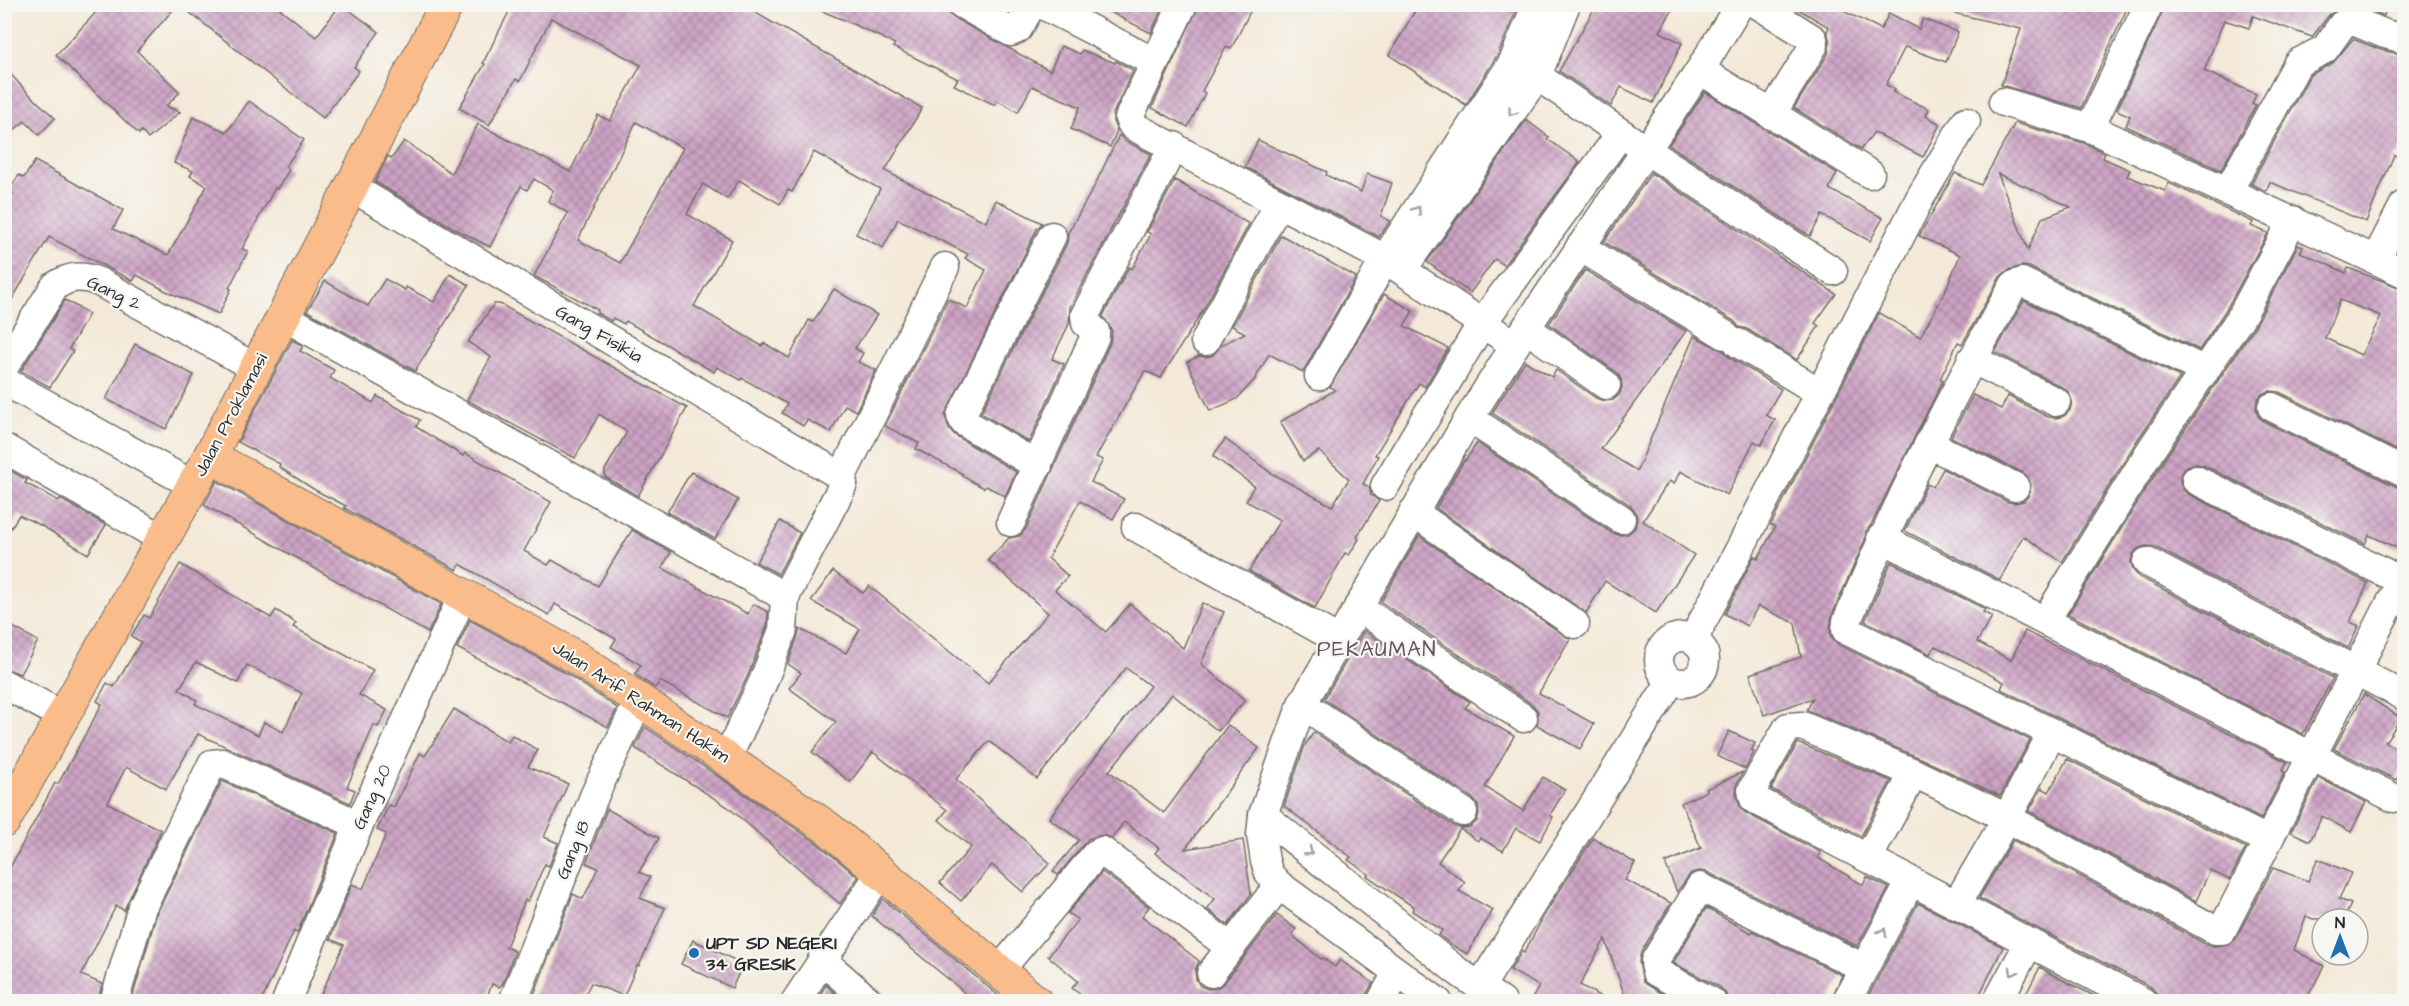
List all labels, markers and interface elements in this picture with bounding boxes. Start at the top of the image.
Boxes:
one-way arrow [1508,106,1519,117]
one-way arrow [1410,206,1421,217]
street label: Gang 2 [82,270,146,318]
street label: Gang Fisikia [550,299,647,370]
street label: Jalan Proklamasi [188,349,274,481]
street label: Jalan Arif Rahman Hakim [547,635,735,769]
district label: PEKAUMAN [1317,635,1437,664]
street label: Gang 20 [347,761,398,834]
street label: Gang 18 [550,817,597,883]
one-way arrow [1302,844,1313,855]
north arrow [2310,907,2370,967]
text: N [2335,912,2345,934]
one-way arrow [1876,927,1887,938]
place label: UPT SD NEGERI 34 GRESIK [705,931,837,977]
marker: UPT SD NEGERI 34 GRESIK [687,946,701,960]
one-way arrow [2009,966,2020,976]

